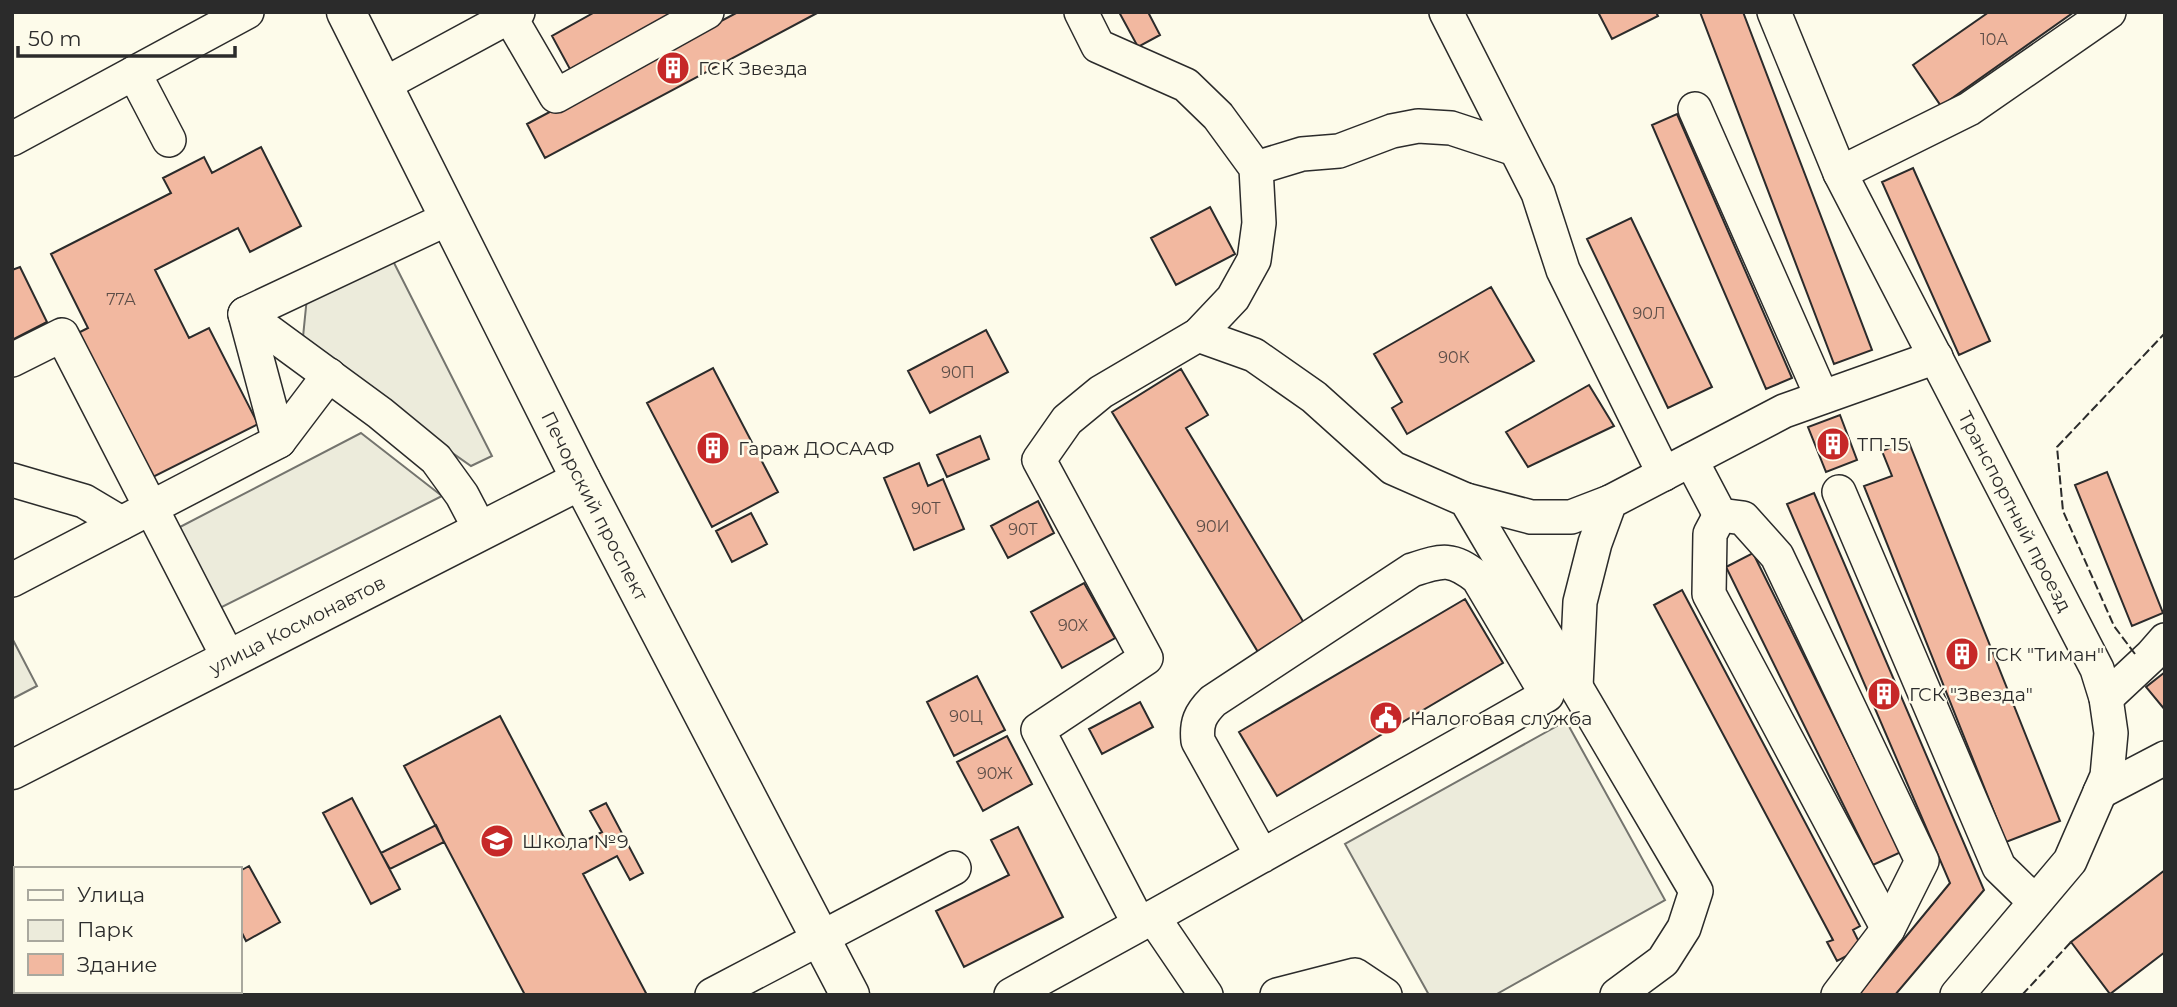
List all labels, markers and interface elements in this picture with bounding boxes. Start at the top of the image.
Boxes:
scale bar [18,14,234,58]
text: 50 m [28,26,82,51]
house number: 10А [1980,30,2008,49]
building icon: ГСК Звезда [654,49,692,87]
place label: ГСК Звезда [698,57,808,80]
house number: 77А [106,290,136,309]
house number: 90Л [1633,304,1665,323]
house number: 90К [1438,348,1470,367]
house number: 90П [941,363,975,382]
street label: Печорский проспект [536,407,653,605]
street label: Транспортный проезд [1953,407,2076,616]
building icon: ТП-15 [1814,425,1852,463]
building icon: Гараж ДОСААФ [694,429,732,467]
place label: ТП-15 [1857,433,1909,456]
place label: Гараж ДОСААФ [738,437,894,460]
house number: 90Т [911,499,941,518]
house number: 90И [1196,517,1230,536]
house number: 90Т [1008,520,1038,539]
street label: улица Космонавтов [204,571,389,680]
house number: 90Х [1058,616,1089,635]
building icon: ГСК "Тиман" [1943,635,1981,673]
place label: ГСК "Тиман" [1986,643,2104,666]
building icon: ГСК "Звезда" [1865,675,1903,713]
place label: ГСК "Звезда" [1909,683,2033,706]
public building icon: Налоговая служба [1367,699,1405,737]
house number: 90Ц [949,707,983,726]
place label: Налоговая служба [1410,707,1592,730]
house number: 90Ж [977,764,1013,783]
school or university icon: Школа №9 [478,822,516,860]
place label: Школа №9 [522,830,629,853]
legend [14,867,242,993]
text: Улица [77,882,145,907]
text: Парк [77,917,133,942]
text: Здание [77,952,158,977]

